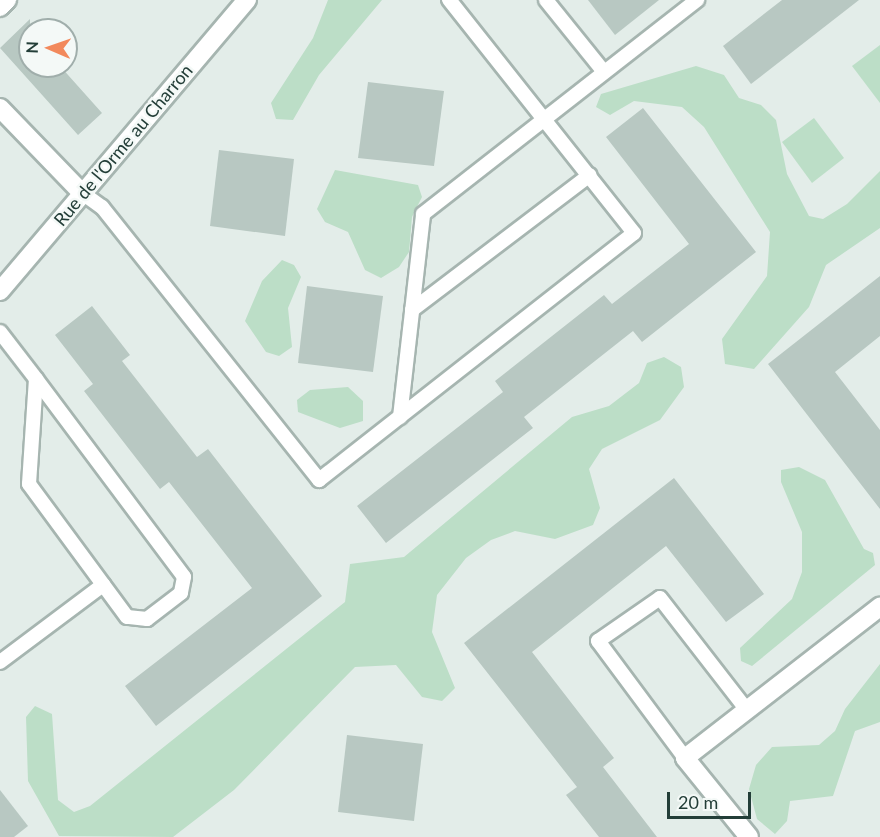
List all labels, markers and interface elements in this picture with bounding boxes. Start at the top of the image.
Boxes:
north arrow [18,18,78,78]
text: N [22,41,41,54]
street label: Rue de l'Orme au Charron [49,60,197,230]
scale bar [670,780,754,818]
text: 20 m [678,791,718,813]

